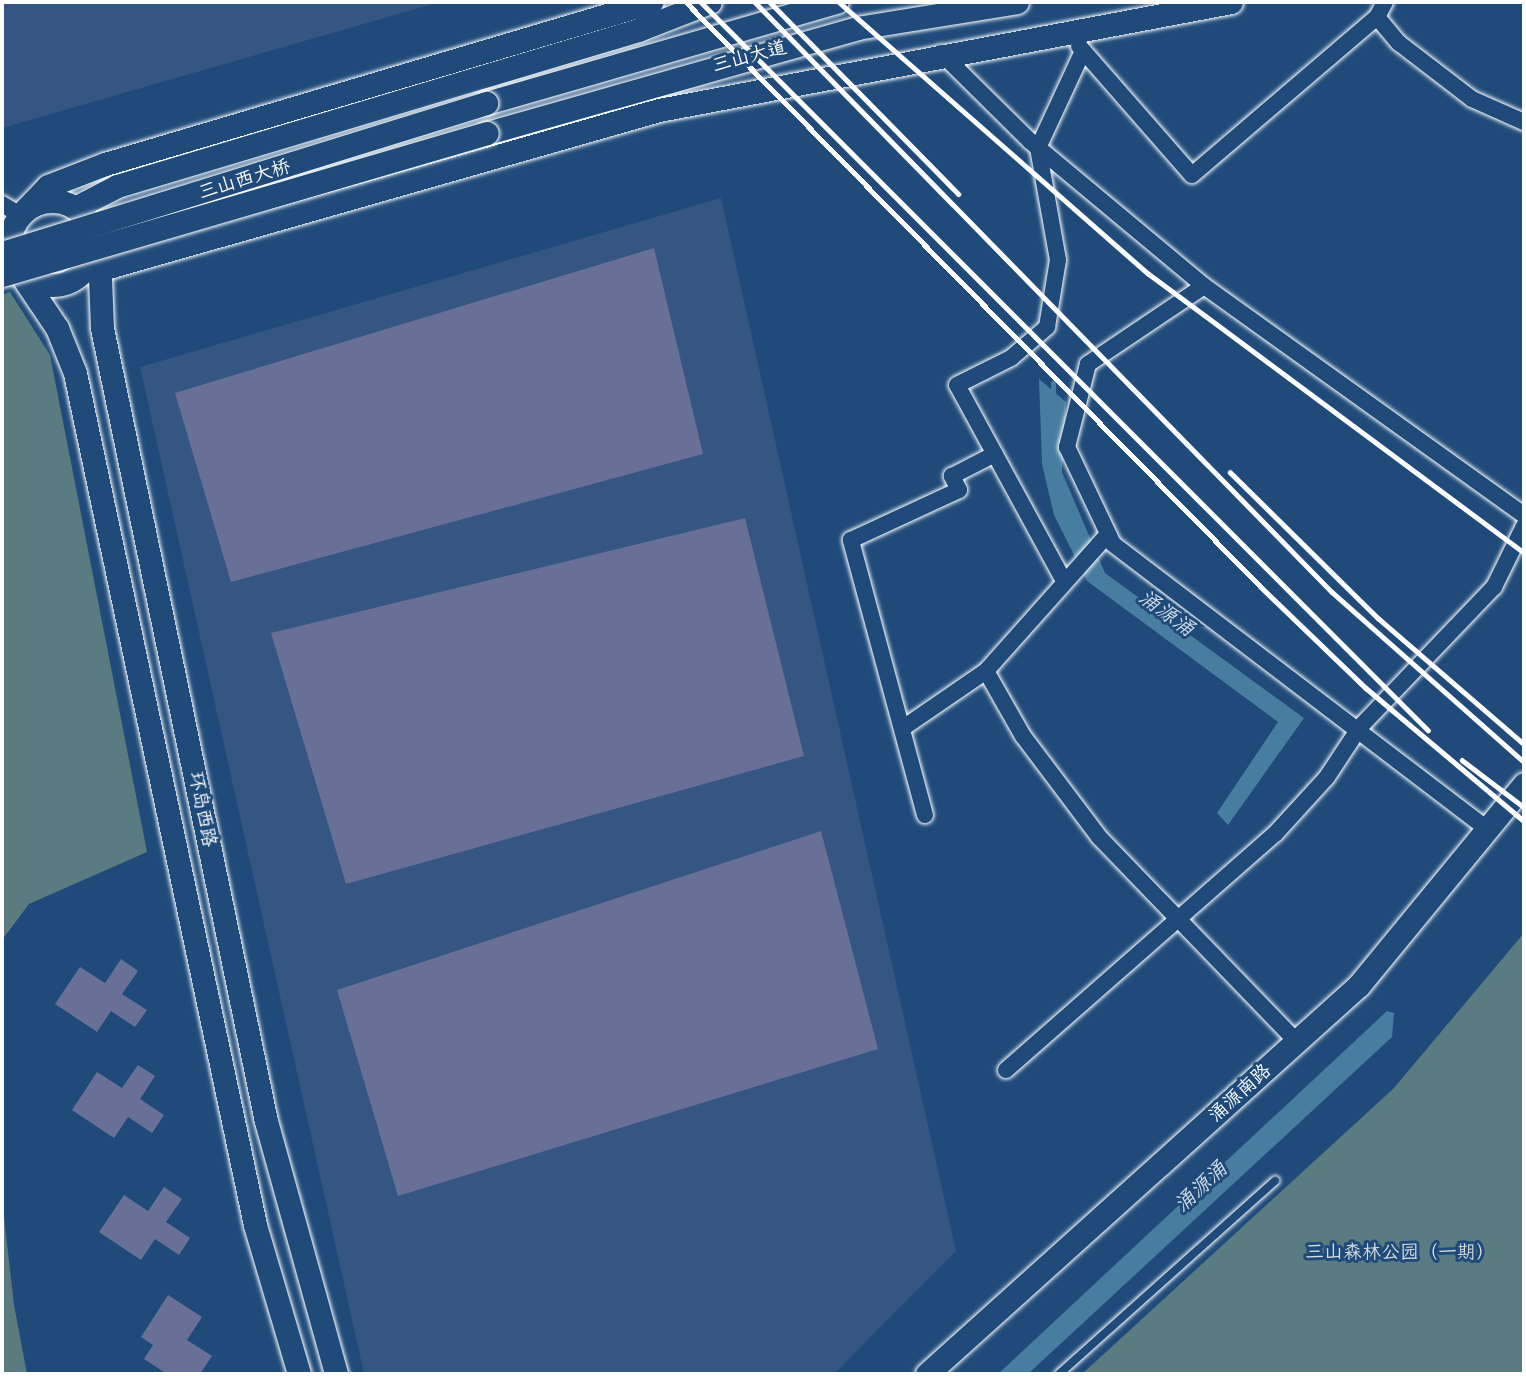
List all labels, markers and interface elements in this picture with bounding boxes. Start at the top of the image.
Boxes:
street label: 三山大道 [709,34,789,76]
street label: 三山西大桥 [195,153,293,203]
water label: 涌源涌 [1135,582,1201,640]
street label: 环岛西路 [186,770,222,848]
street label: 涌源南路 [1203,1058,1275,1126]
water label: 涌源涌 [1167,1154,1231,1216]
park label: 三山森林公园（一期） [1305,1240,1495,1262]

